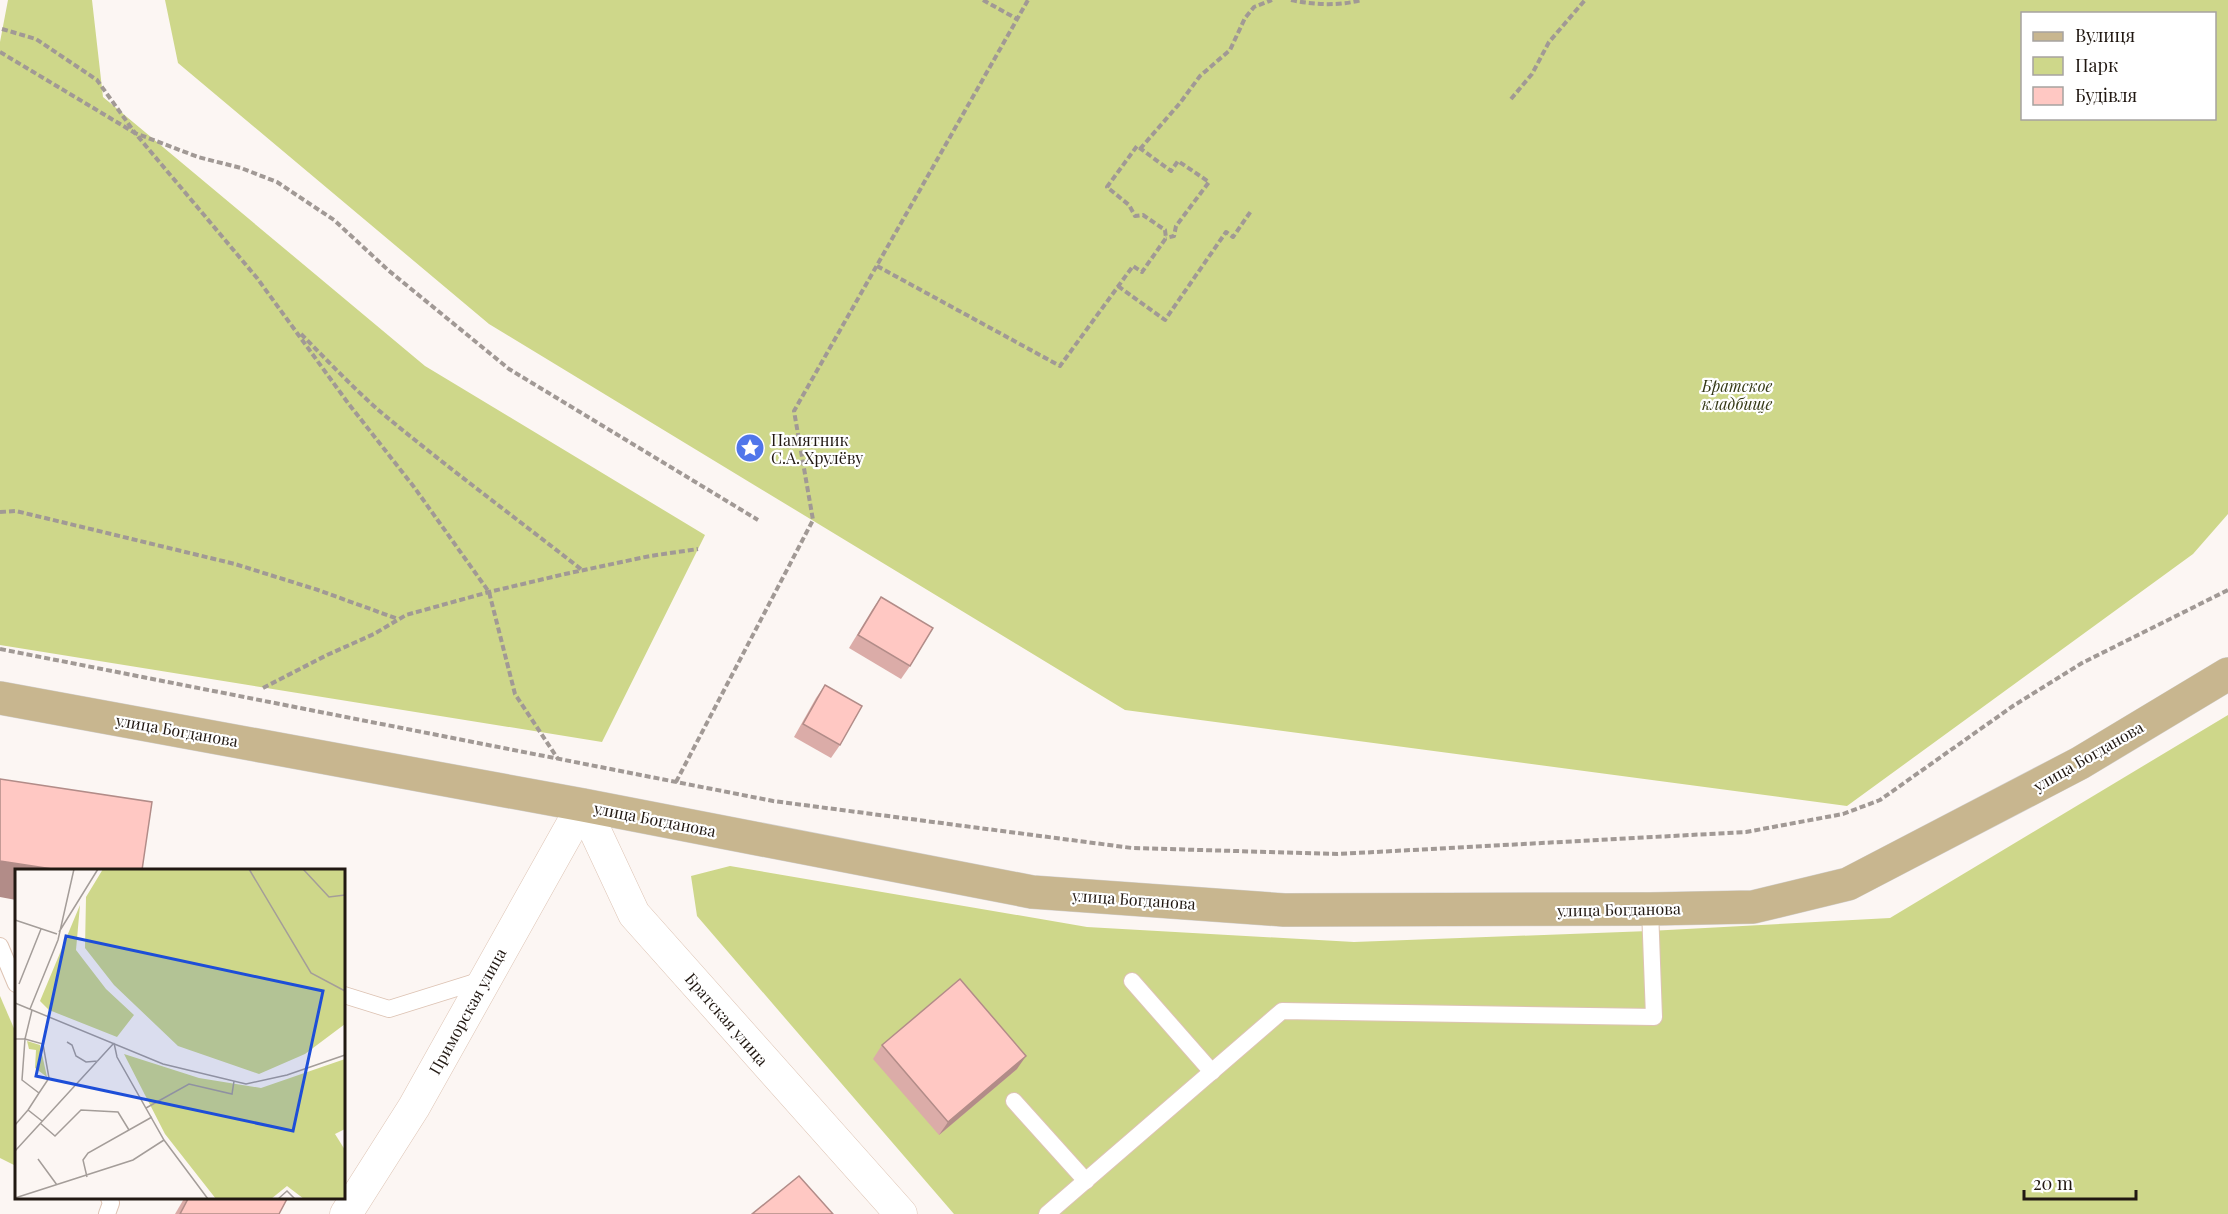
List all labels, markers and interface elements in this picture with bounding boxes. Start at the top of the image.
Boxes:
legend [2021,12,2216,120]
text: Вулиця [2075,23,2136,47]
text: Парк [2075,53,2118,77]
text: Будівля [2075,83,2138,107]
park label: Братское кладбище [1701,375,1772,414]
place label: Памятник С.А. Хрулёву [771,429,863,468]
place icon: Памятник С.А. Хрулёву [734,432,766,464]
street label: улица Богданова [113,709,240,751]
street label: улица Богданова [2028,716,2147,797]
street label: улица Богданова [591,797,718,841]
inset map [15,869,345,1199]
street label: улица Богданова [1071,884,1196,914]
street label: улица Богданова [1556,897,1681,921]
street label: Приморская улица [424,944,510,1078]
street label: Братская улица [681,968,773,1070]
scale bar [2024,1163,2136,1201]
text: 20 m [2033,1171,2073,1195]

